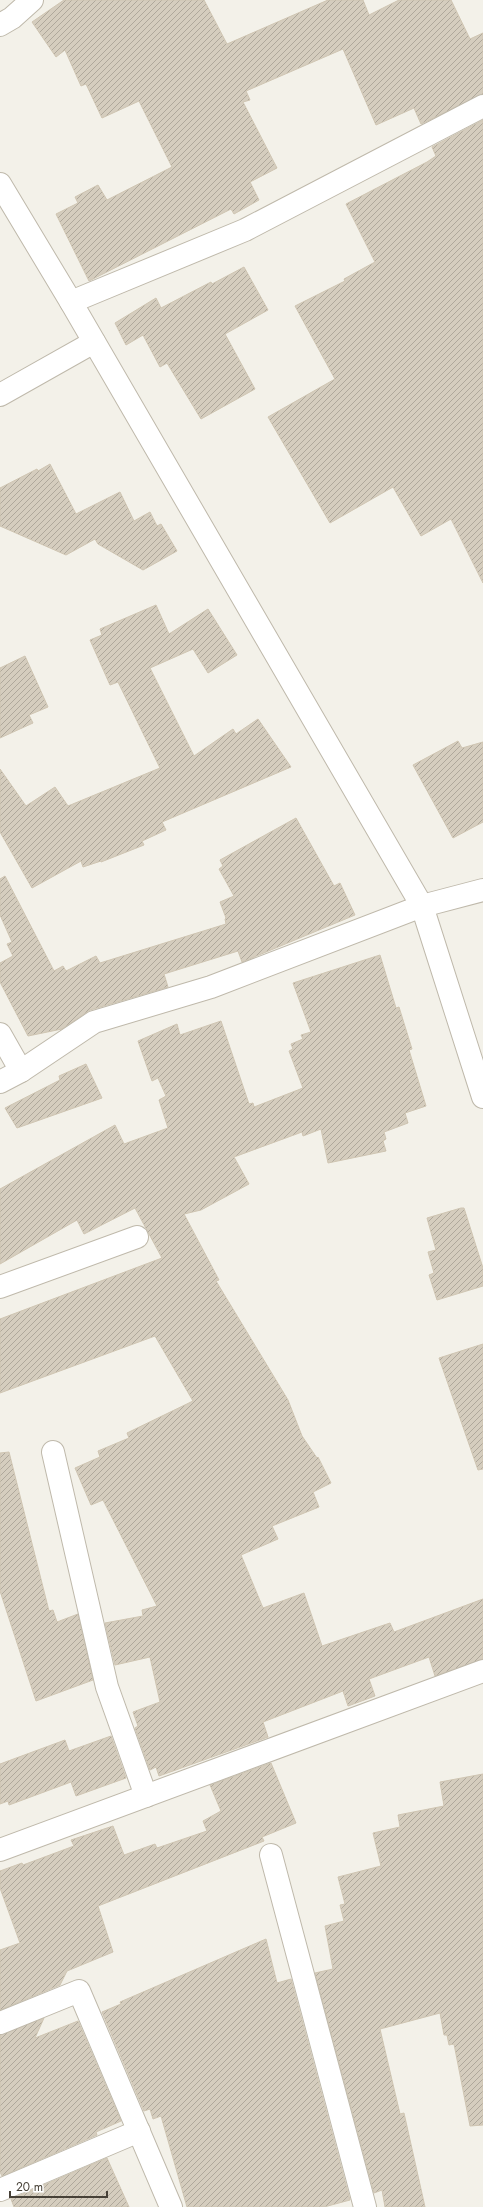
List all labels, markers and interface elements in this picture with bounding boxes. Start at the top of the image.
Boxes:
scale bar [10,2173,107,2199]
text: 20 m [16,2178,43,2196]

